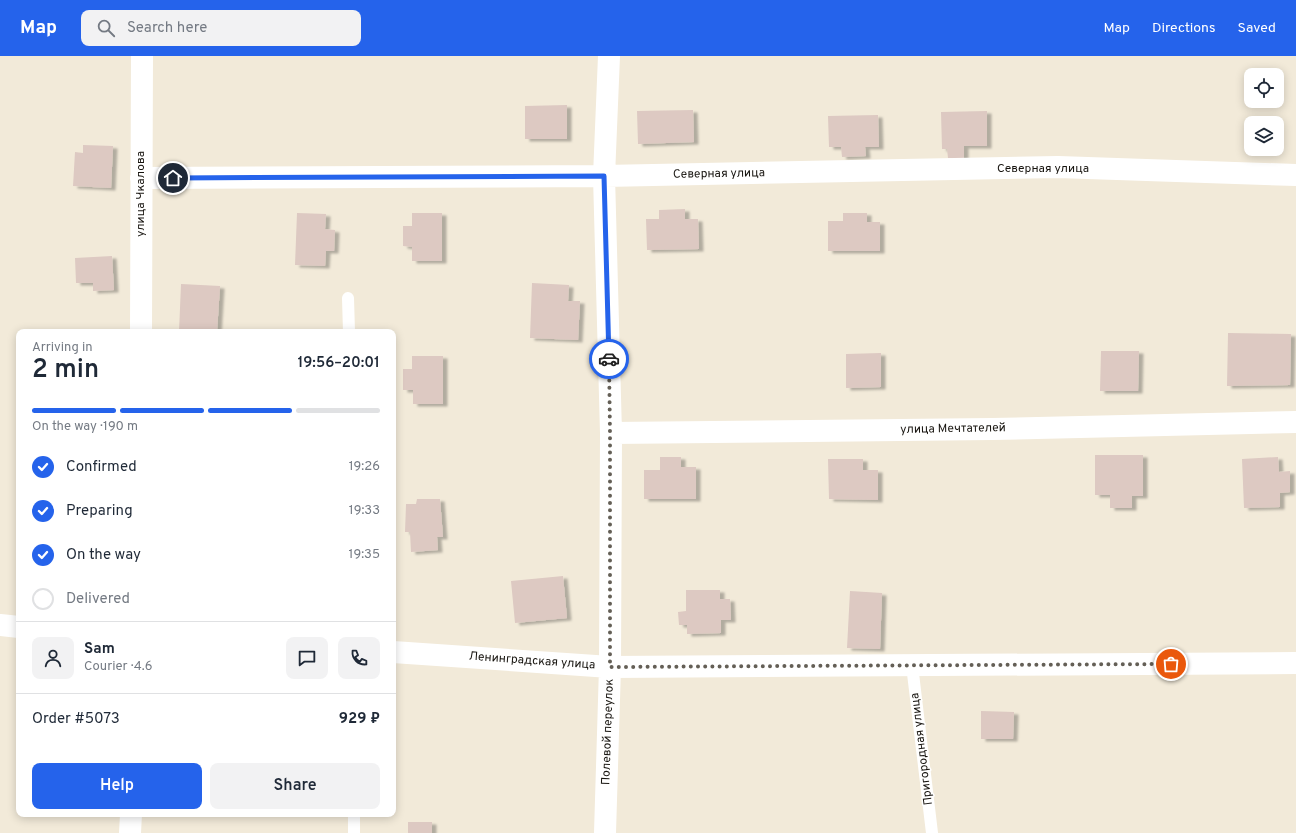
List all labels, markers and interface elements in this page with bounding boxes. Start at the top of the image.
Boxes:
search box [81,10,361,46]
text: Map [20,16,57,40]
icon: search [95,17,117,39]
text: Search here [127,19,207,38]
text: Map [1104,20,1130,37]
text: Directions [1152,20,1216,37]
text: Saved [1238,20,1276,37]
map controls [1244,68,1284,156]
button: locate [1244,68,1284,108]
button: layers [1244,116,1284,156]
street label: улица Чкалова [133,151,149,237]
pin [156,161,190,195]
street label: Северная улица [997,161,1089,177]
street label: Северная улица [673,165,765,183]
icon: home [162,167,184,189]
courier [589,339,629,379]
text: Arriving in [32,340,93,356]
icon: car [598,348,620,370]
text: 2 min [32,354,99,387]
text: 19:56–20:01 [297,354,380,373]
text: On the way · 190 m [32,419,138,435]
street label: улица Мечтателей [900,420,1006,438]
icon: check [32,456,54,478]
text: Confirmed [66,458,137,477]
text: 19:26 [349,459,380,475]
icon: check [32,500,54,522]
text: Preparing [66,502,133,521]
text: 19:33 [349,503,380,519]
icon: check [32,544,54,566]
text: On the way [66,546,141,565]
text: 19:35 [349,547,380,563]
text: Delivered [66,590,130,609]
button: person [32,637,74,679]
button: chat [286,637,328,679]
button: phone [338,637,380,679]
text: Sam [84,640,115,659]
pin [1154,647,1188,681]
street label: Ленинградская улица [468,649,596,673]
icon: bag [1160,653,1182,675]
text: Courier · 4.6 [84,659,152,675]
street label: Полевой переулок [598,678,618,785]
street label: Пригородная улица [907,692,937,806]
text: Order #5073 [32,710,120,729]
text: 929 ₽ [339,710,380,729]
button: Help [32,763,202,809]
button: Share [210,763,380,809]

